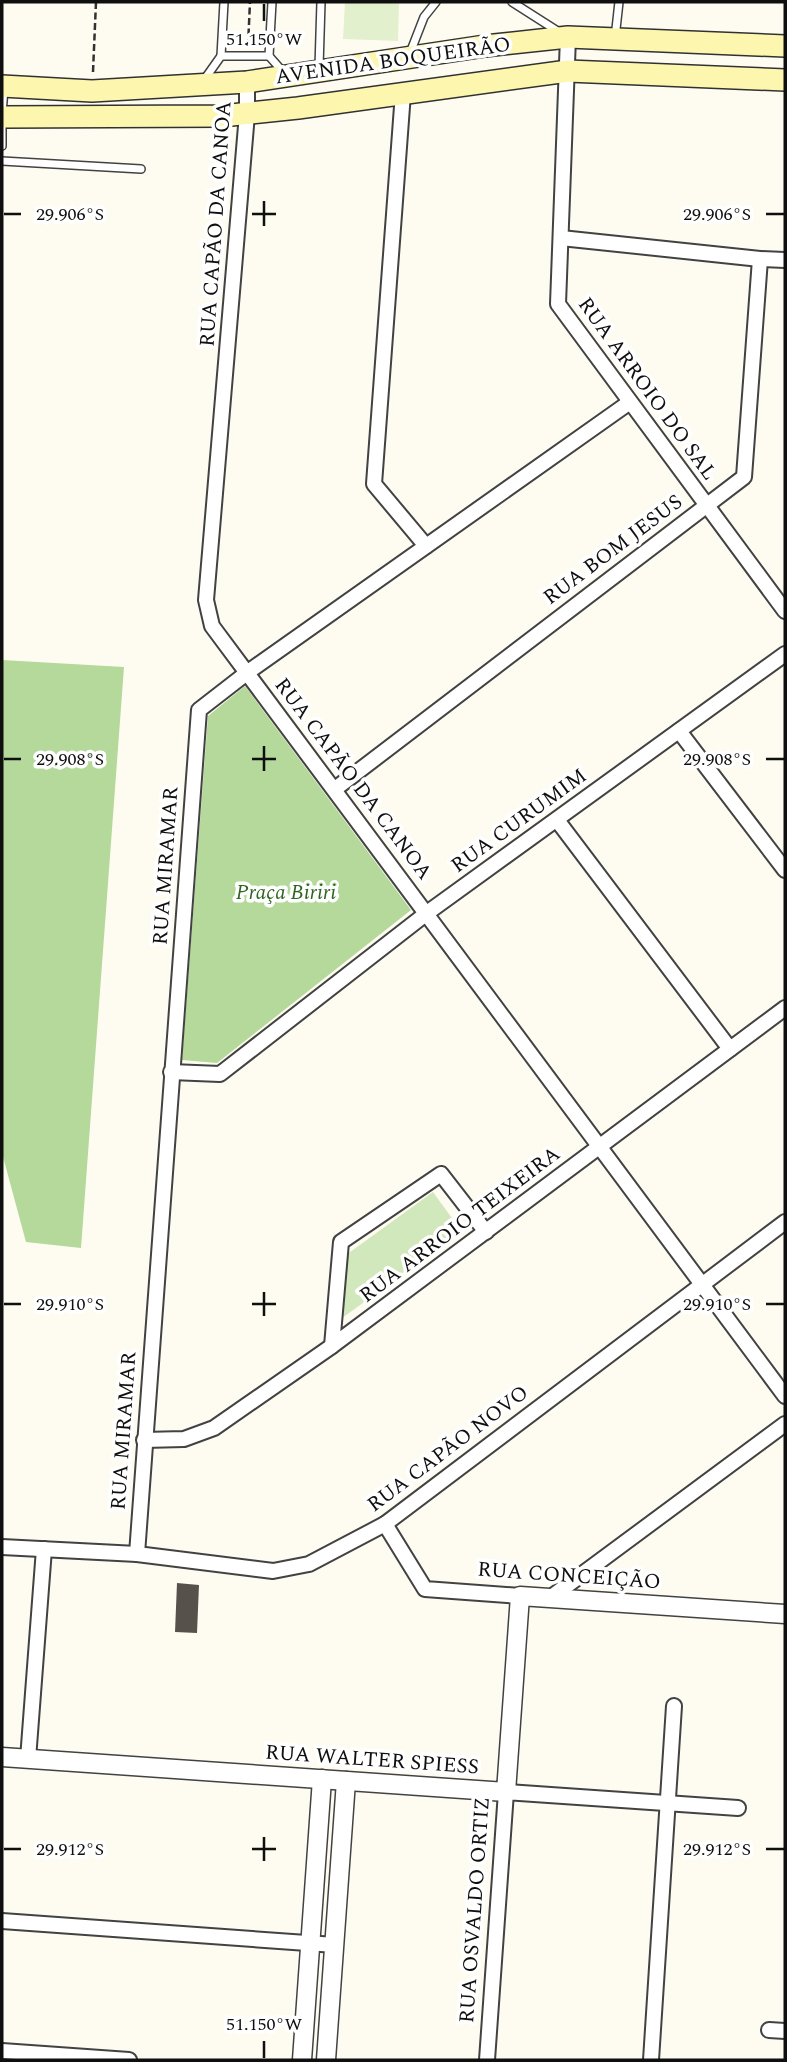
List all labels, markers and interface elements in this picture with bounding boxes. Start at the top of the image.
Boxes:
text: 51.150°W [226,26,302,53]
street label: AVENIDA BOQUEIRÃO [273,29,513,93]
street label: RUA CAPÃO DA CANOA [191,100,241,348]
text: 29.906°S [36,201,104,228]
text: 29.906°S [683,201,751,228]
street label: RUA ARROIO DO SAL [569,291,725,487]
street label: RUA BOM JESUS [536,487,690,613]
street label: RUA CAPÃO DA CANOA [266,671,440,887]
text: 29.908°S [36,746,104,773]
text: 29.908°S [683,746,751,773]
street label: RUA CURUMIM [444,761,594,881]
street label: RUA MIRAMAR [145,786,187,946]
park label: Praça Biriri [236,877,336,909]
street label: RUA ARROIO TEIXEIRA [353,1138,567,1311]
text: 29.910°S [36,1291,104,1318]
text: 29.910°S [683,1291,751,1318]
street label: RUA MIRAMAR [103,1351,145,1511]
street label: RUA CAPÃO NOVO [360,1377,536,1521]
street label: RUA CONCEIÇÃO [476,1554,662,1598]
street label: RUA WALTER SPIESS [264,1737,480,1783]
street label: RUA OSVALDO ORTIZ [451,1796,499,2024]
text: 29.912°S [36,1836,104,1863]
text: 29.912°S [683,1836,751,1863]
text: 51.150°W [226,2011,302,2038]

